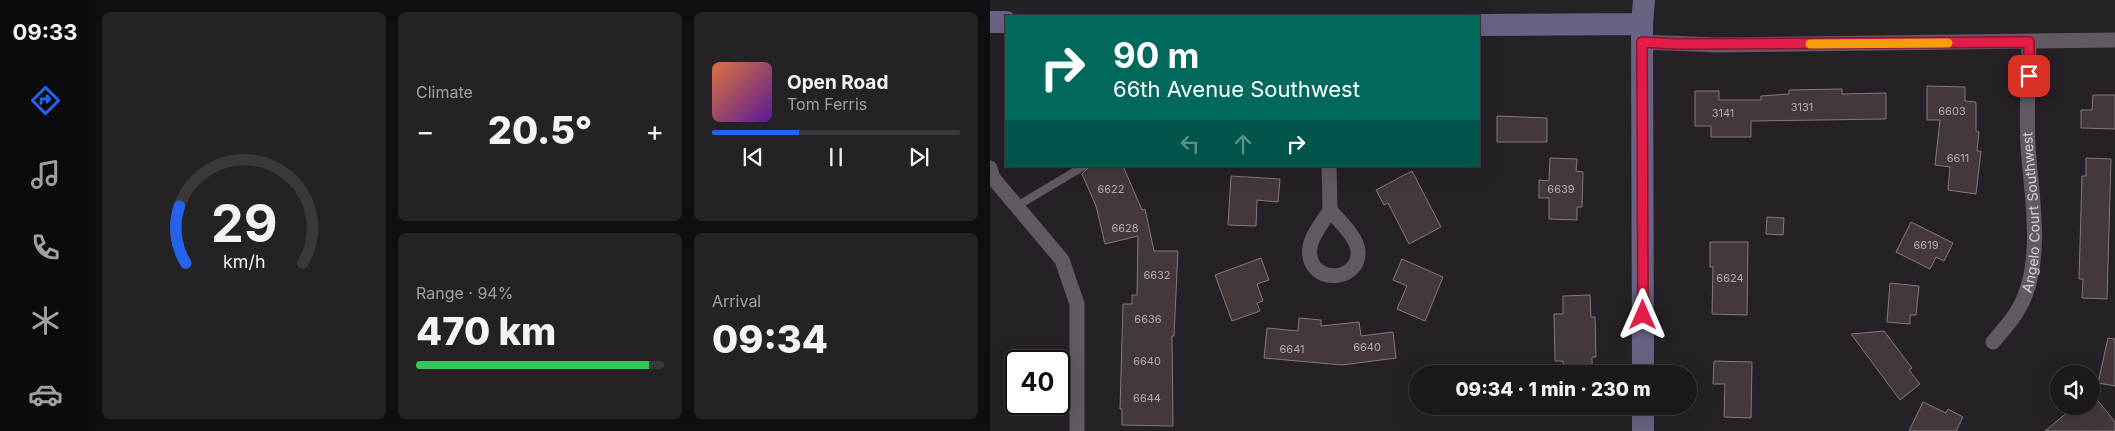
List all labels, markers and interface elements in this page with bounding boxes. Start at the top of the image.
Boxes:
text: 09:33 [13,19,77,45]
text: 90 m [1113,34,1200,76]
icon: right [1030,35,1095,100]
pin [2008,55,2050,97]
icon: arrive [2015,62,2043,90]
text: Open Road [787,71,888,94]
text: 66th Avenue Southwest [1113,76,1360,102]
text: Climate [416,82,473,102]
icon: directions [28,83,63,118]
text: Tom Ferris [787,94,867,114]
house number: 3131 [1791,100,1813,114]
house number: 6603 [1938,104,1966,118]
house number: 3141 [1712,106,1734,120]
text: 20.5° [488,107,592,153]
text: − [416,114,435,148]
text: + [645,114,664,148]
icon: left [1176,130,1204,158]
icon: ahead [1229,130,1257,158]
icon: right [1282,130,1310,158]
street label: Angelo Court Southwest [2018,131,2043,295]
icon: previous [739,143,767,171]
icon: pause [822,143,850,171]
icon: next [905,143,933,171]
house number: 6611 [1947,151,1969,165]
icon: music [28,157,63,192]
house number: 6622 [1097,182,1125,196]
house number: 6639 [1547,182,1575,196]
text: 29 [211,192,277,255]
house number: 6628 [1111,221,1139,235]
icon: phone [28,230,63,265]
house number: 6619 [1914,238,1939,252]
text: km/h [223,251,265,272]
house number: 6632 [1143,268,1171,282]
house number: 6624 [1716,271,1744,285]
text: Range · 94% [416,283,513,303]
position arrow [1616,288,1668,340]
text: Arrival [712,291,761,311]
icon: climate [28,303,63,338]
text: 470 km [416,308,556,354]
house number: 6636 [1134,312,1162,326]
text: 09:34 [712,316,828,362]
house number: 6640 [1353,340,1381,354]
house number: 6641 [1279,342,1305,356]
speed limit sign: 40 [1005,350,1070,415]
house number: 6640 [1133,354,1161,368]
map controls [2050,365,2100,415]
button: sound [2050,365,2100,415]
icon: car [28,377,63,412]
text: 09:34 · 1 min · 230 m [1455,378,1651,401]
house number: 6644 [1133,391,1161,405]

